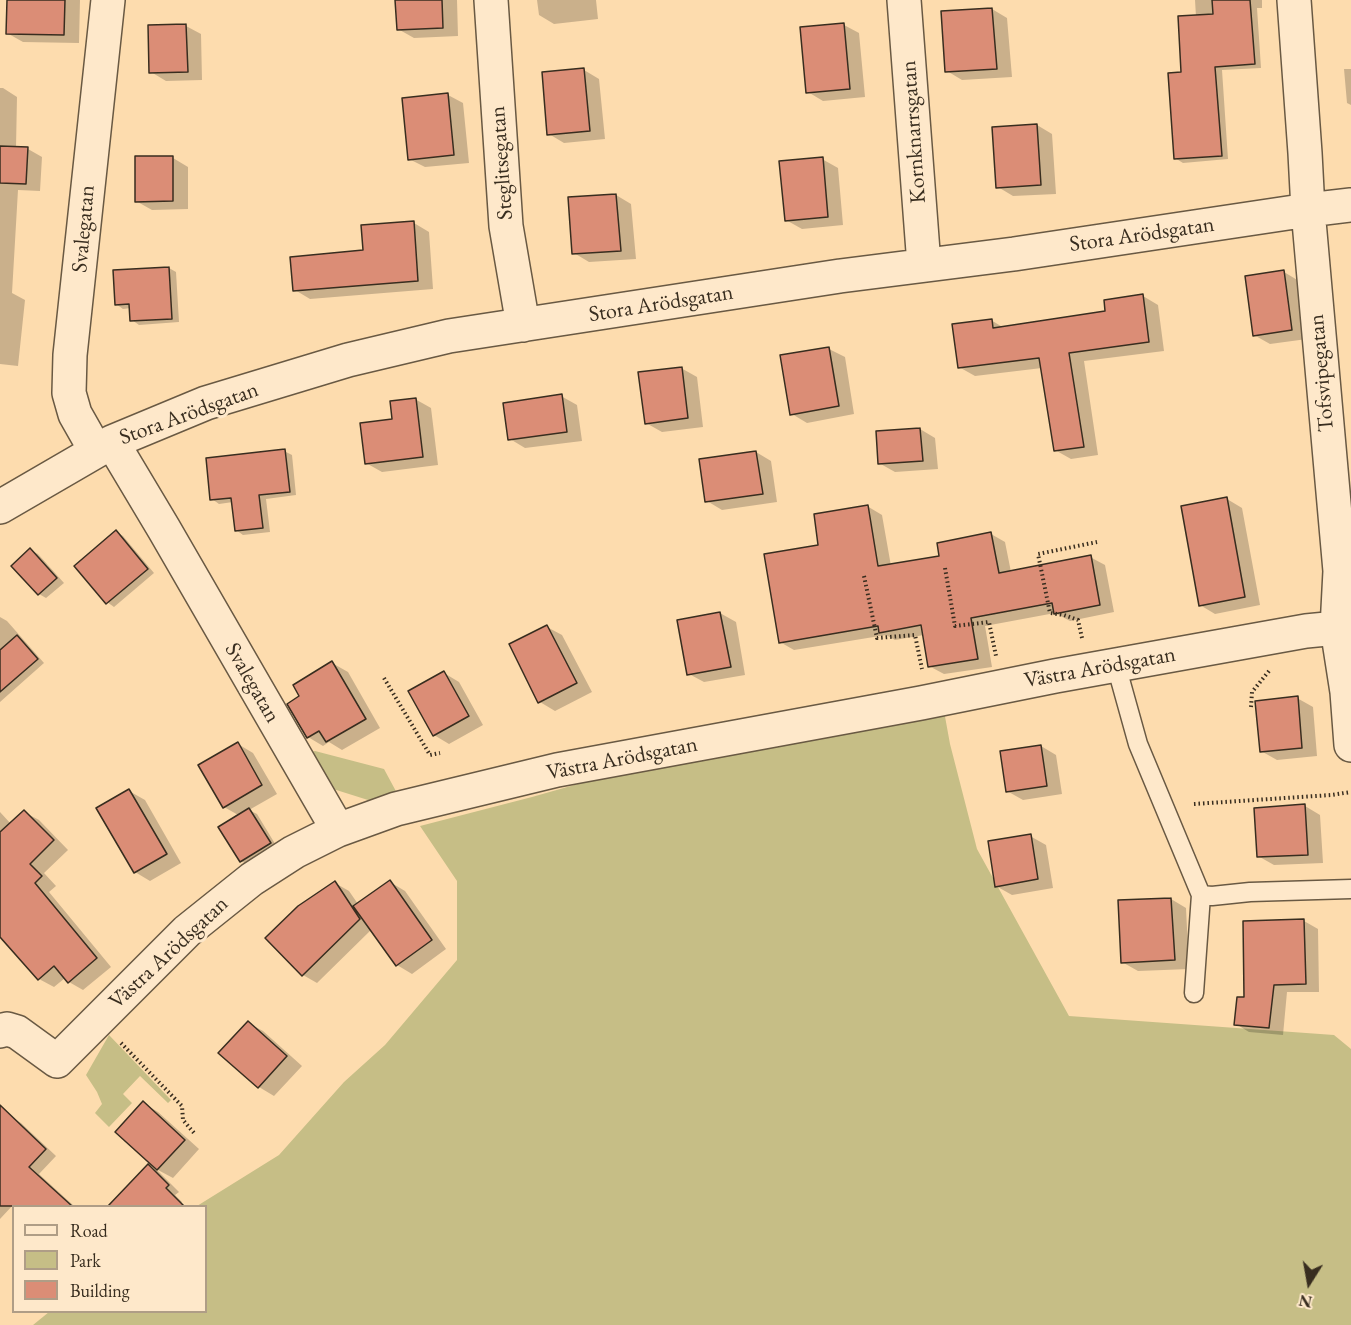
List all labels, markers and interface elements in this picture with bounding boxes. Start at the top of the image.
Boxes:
street label: Kornknarrsgatan [896,60,932,204]
street label: Steglitsegatan [485,105,519,221]
street label: Svalegatan [67,184,101,274]
street label: Stora Arödsgatan [1068,212,1216,258]
street label: Stora Arödsgatan [587,280,735,328]
street label: Tofsvipegatan [1304,313,1340,433]
street label: Stora Arödsgatan [116,377,262,451]
street label: Svalegatan [219,638,285,728]
street label: Västra Arödsgatan [1022,642,1178,694]
street label: Västra Arödsgatan [544,731,700,787]
street label: Västra Arödsgatan [104,891,234,1015]
legend [12,1205,207,1313]
text: Road [70,1219,108,1242]
text: Park [70,1249,101,1272]
north arrow [1279,1253,1339,1313]
text: Building [70,1279,130,1302]
text: N [1297,1290,1314,1313]

